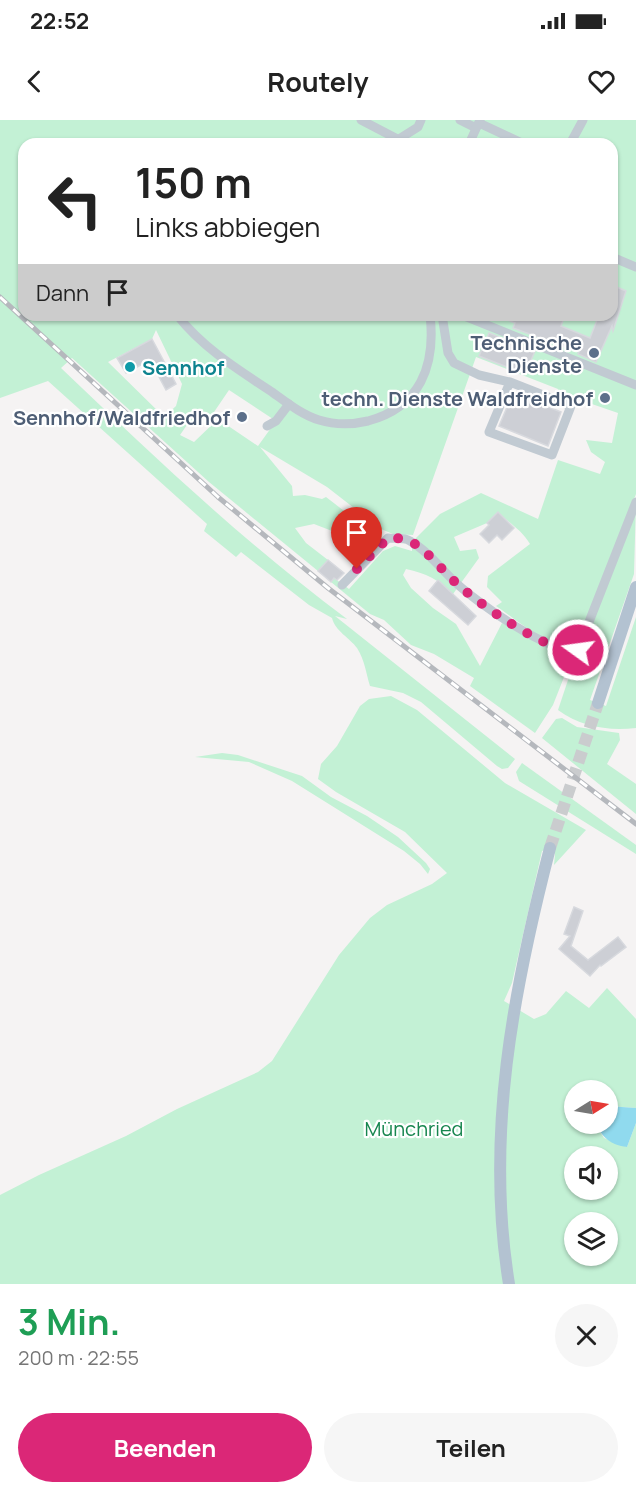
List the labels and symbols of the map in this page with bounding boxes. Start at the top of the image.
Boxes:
place label: Technische Dienste [470,329,582,379]
marker: Technische Dienste [587,346,601,360]
place label: Sennhof [142,354,225,381]
marker: Sennhof [123,360,137,374]
place label: techn. Dienste Waldfreidhof [322,385,593,412]
marker: techn. Dienste Waldfreidhof [598,391,612,405]
place label: Sennhof/Waldfriedhof [13,404,230,431]
marker: Sennhof/Waldfriedhof [235,410,249,424]
pin [331,507,382,569]
position arrow [546,618,610,682]
north arrow [564,1080,618,1134]
park label: Münchried [365,1115,463,1142]

